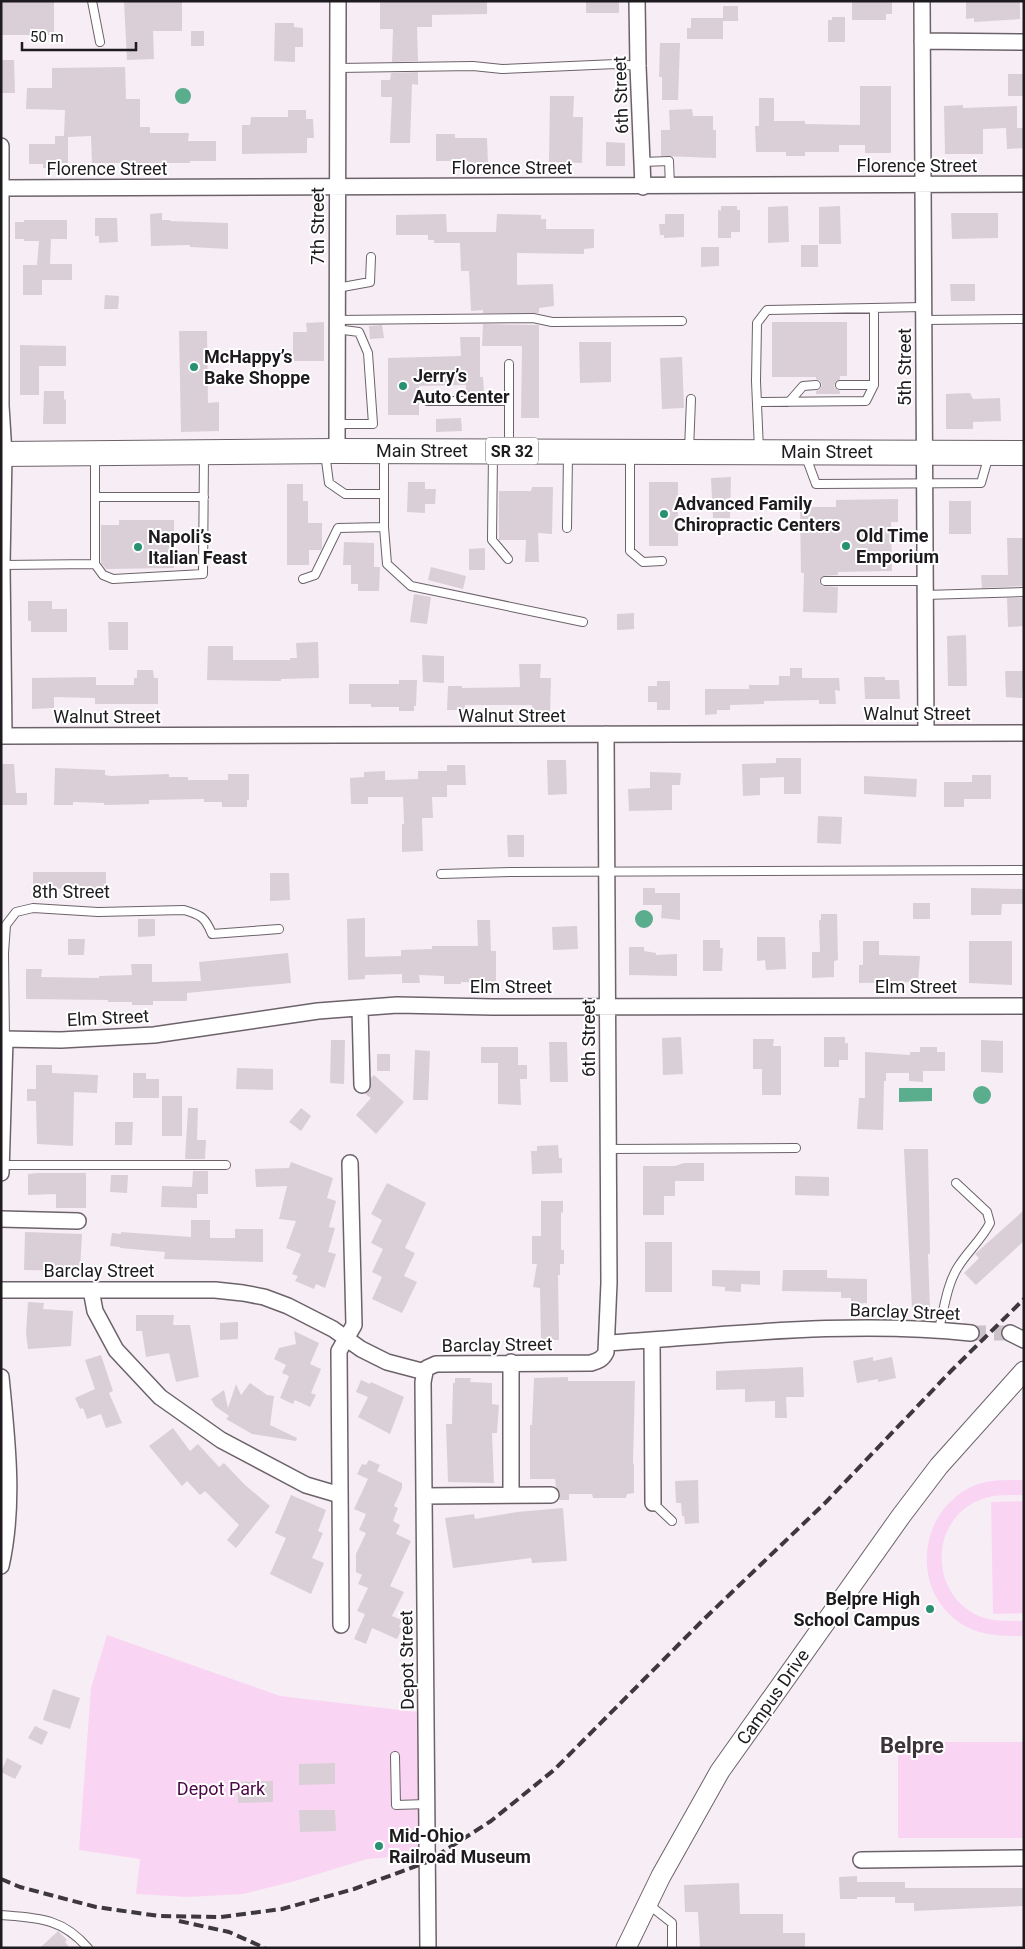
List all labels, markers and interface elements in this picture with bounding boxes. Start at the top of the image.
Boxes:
scale bar [22,20,136,52]
text: 50 m [30,28,64,46]
street label: 6th Street [609,56,632,134]
street label: Florence Street [857,155,978,176]
street label: Florence Street [452,157,573,178]
street label: Florence Street [47,158,168,179]
street label: 7th Street [307,187,328,265]
street label: 5th Street [894,328,915,406]
place label: McHappy’s Bake Shoppe [204,346,310,388]
marker: McHappy’s Bake Shoppe [188,361,200,373]
place label: Jerry’s Auto Center [413,365,510,407]
marker: Jerry’s Auto Center [397,380,409,392]
road number: SR 32 [486,438,538,464]
street label: Main Street [376,440,468,461]
street label: Main Street [781,441,873,462]
place label: Advanced Family Chiropractic Centers [674,493,840,535]
marker: Advanced Family Chiropractic Centers [658,508,670,520]
place label: Old Time Emporium [856,525,939,567]
place label: Napoli’s Italian Feast [148,526,247,568]
marker: Old Time Emporium [840,540,852,552]
marker: Napoli’s Italian Feast [132,541,144,553]
street label: Walnut Street [863,703,971,724]
street label: Walnut Street [458,705,566,726]
street label: Walnut Street [53,706,161,727]
street label: 8th Street [32,881,110,902]
street label: Elm Street [470,976,552,997]
street label: Elm Street [875,976,957,997]
street label: 6th Street [578,999,599,1077]
street label: Elm Street [66,1005,150,1030]
street label: Barclay Street [44,1260,155,1281]
street label: Barclay Street [849,1299,961,1324]
street label: Barclay Street [441,1333,553,1356]
place label: Belpre High School Campus [793,1588,920,1630]
marker: Belpre High School Campus [924,1603,936,1615]
street label: Depot Street [395,1610,418,1710]
street label: Campus Drive [732,1645,813,1748]
district label: Belpre [880,1733,944,1758]
park label: Depot Park [177,1778,266,1799]
place label: Mid-Ohio Railroad Museum [389,1825,531,1867]
marker: Mid-Ohio Railroad Museum [373,1840,385,1852]

